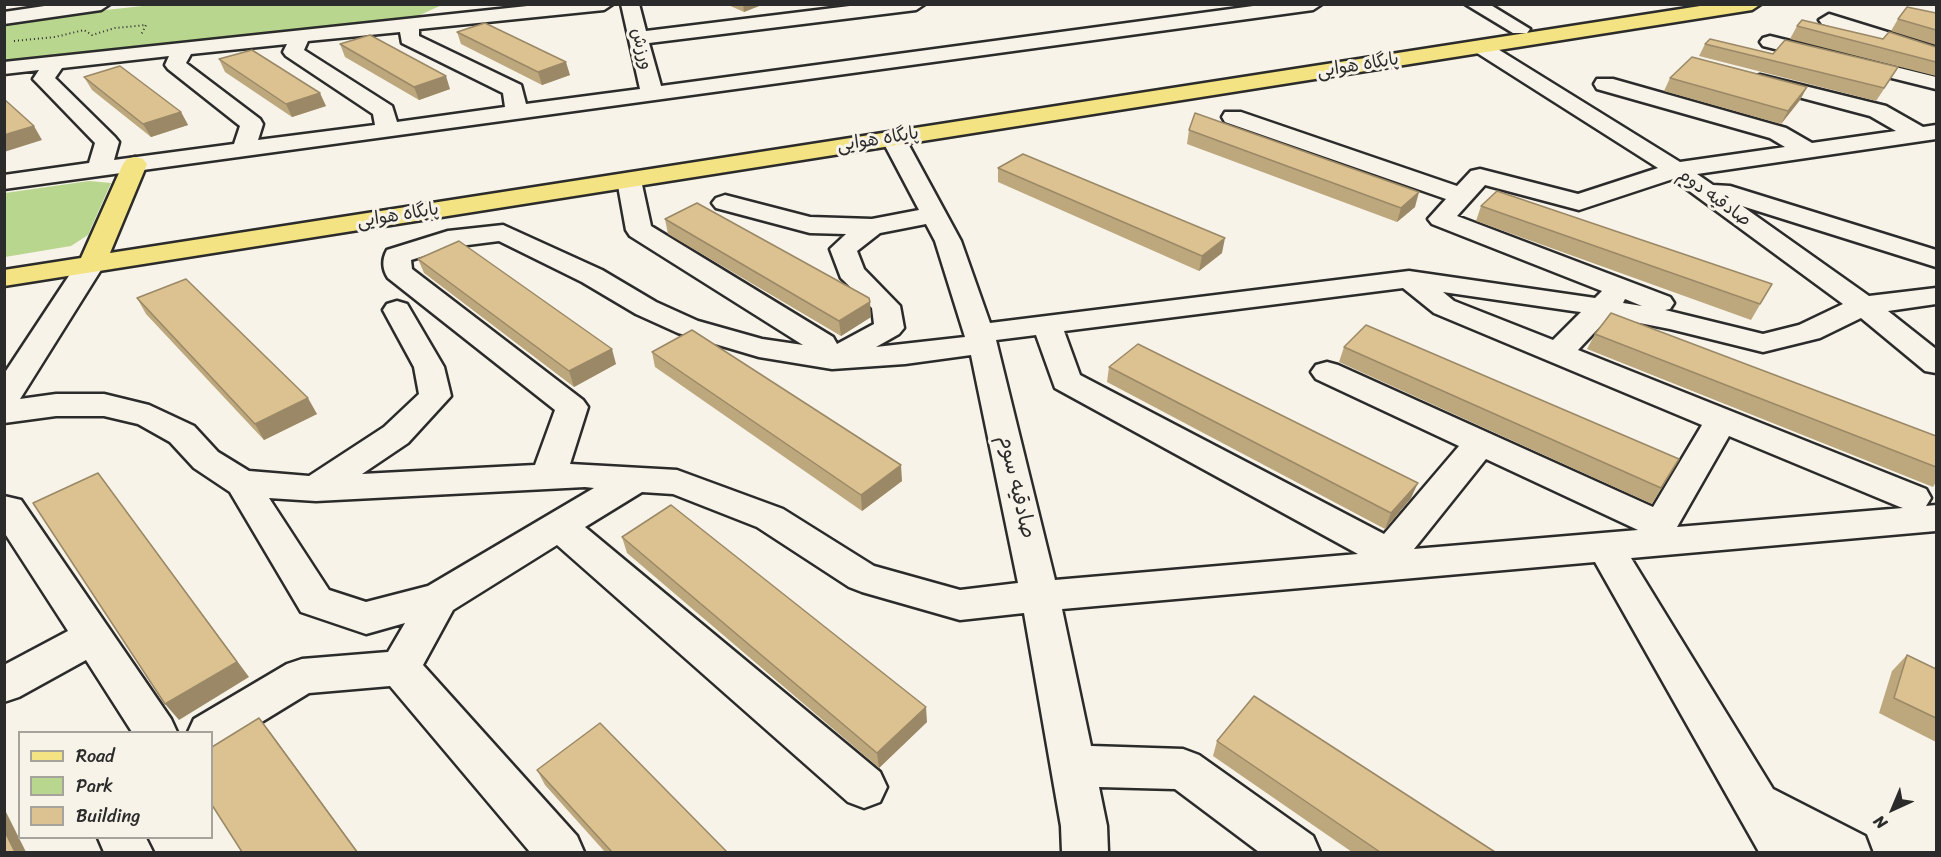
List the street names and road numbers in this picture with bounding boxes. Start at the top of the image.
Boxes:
street label: ورزش [625,26,657,72]
street label: پایگاه هوایی [1316,49,1400,83]
street label: پایگاه هوایی [836,123,920,157]
street label: صادقیه دوم [1673,164,1755,232]
street label: پایگاه هوایی [356,199,440,233]
street label: صادقیه سوم [992,433,1040,541]

